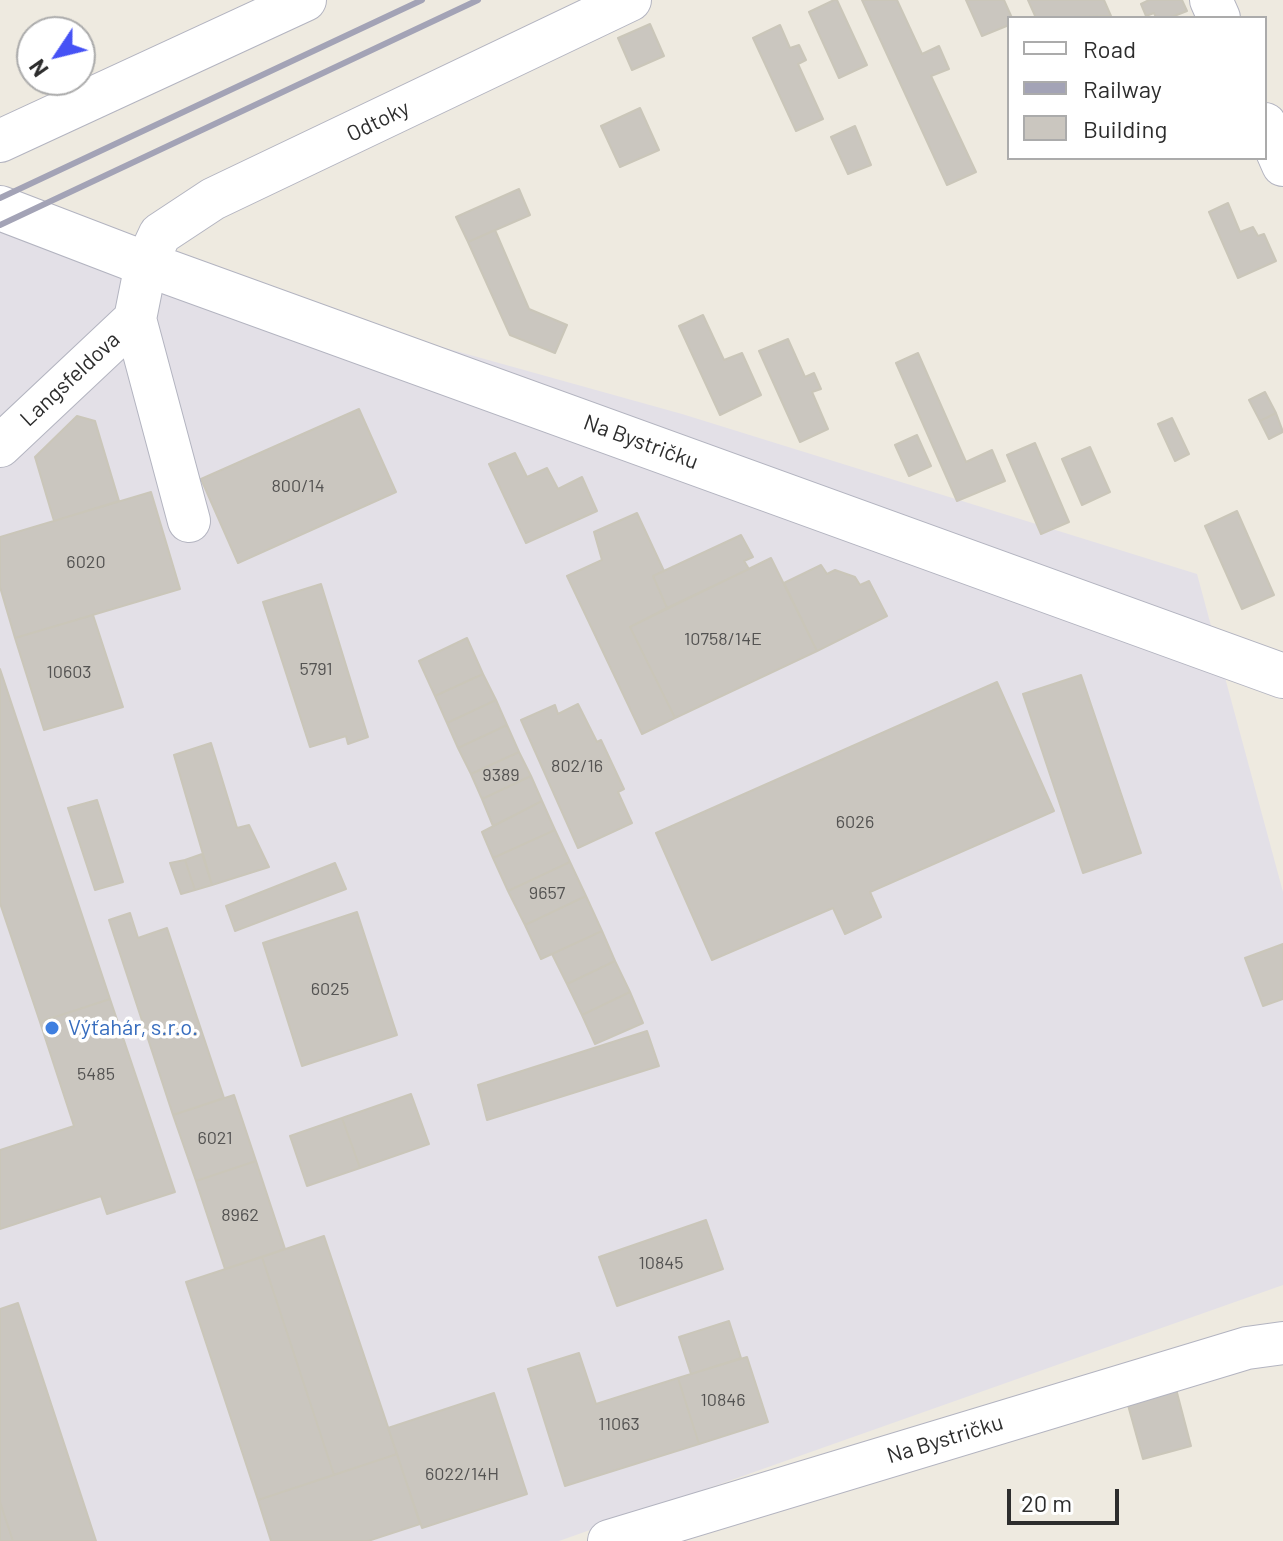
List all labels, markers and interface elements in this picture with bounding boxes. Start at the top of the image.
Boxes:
north arrow [16,16,96,96]
legend [1007,16,1267,160]
text: Road [1083,34,1136,63]
text: N [23,55,53,82]
text: Railway [1083,74,1162,103]
street label: Odtoky [342,95,414,147]
text: Building [1083,114,1167,143]
street label: Langsfeldova [15,326,125,432]
street label: Na Bystričku [580,409,702,475]
house number: 800/14 [271,475,325,497]
house number: 6020 [66,551,106,573]
house number: 10758/14E [684,628,762,650]
house number: 5791 [299,658,333,680]
house number: 10603 [46,661,92,683]
house number: 802/16 [551,755,603,777]
house number: 9389 [482,764,520,786]
house number: 6026 [836,811,874,833]
house number: 9657 [529,882,565,904]
house number: 6025 [311,978,349,1000]
place label: Výťahár, s.r.o. [68,1015,198,1041]
marker: Výťahár, s.r.o. [43,1019,61,1037]
house number: 5485 [77,1063,115,1085]
house number: 6021 [197,1127,233,1149]
house number: 8962 [221,1204,259,1226]
house number: 10845 [638,1252,684,1274]
house number: 10846 [700,1389,746,1411]
street label: Na Bystričku [884,1409,1006,1469]
house number: 11063 [598,1413,640,1435]
house number: 6022/14H [425,1463,499,1485]
scale bar [1011,1473,1123,1523]
text: 20 m [1021,1488,1072,1517]

